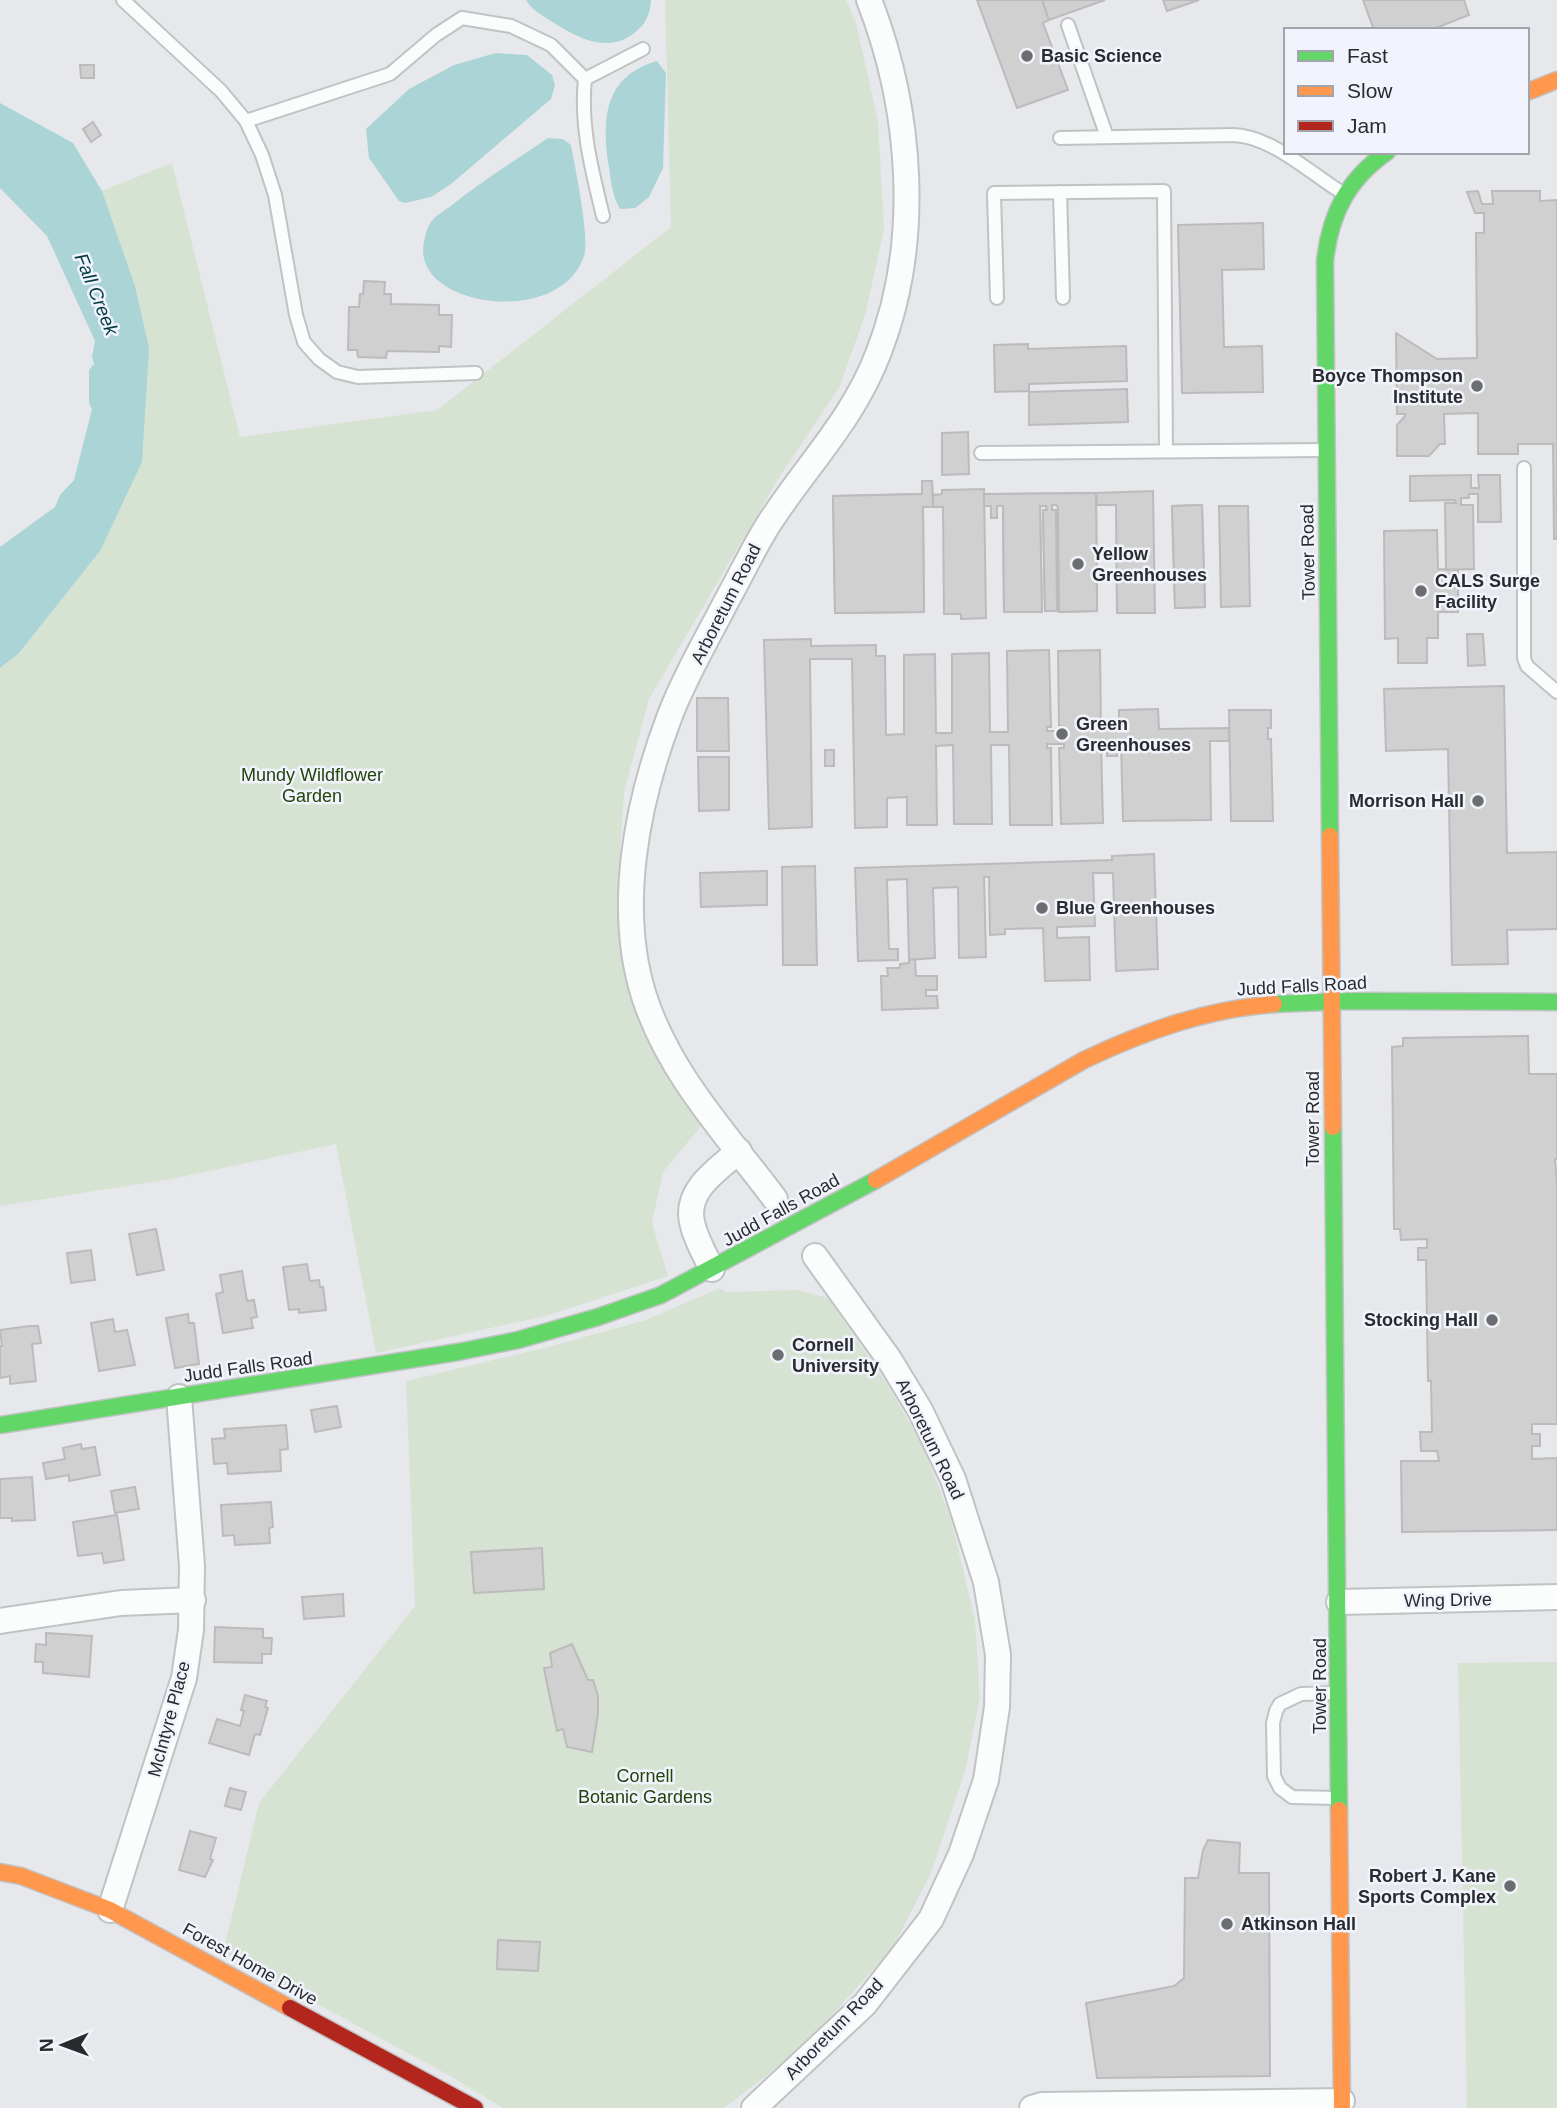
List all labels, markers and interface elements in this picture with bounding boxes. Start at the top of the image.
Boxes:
legend [1284,28,1529,154]
text: Fast [1347,44,1388,67]
place label: Basic Science [1041,46,1162,66]
marker: Basic Science [1019,48,1035,64]
text: Slow [1347,79,1393,102]
text: Jam [1347,114,1387,137]
water label: Fall Creek [71,250,123,340]
place label: Boyce Thompson Institute [1312,366,1463,407]
marker: Boyce Thompson Institute [1469,378,1485,394]
street label: Tower Road [1297,504,1319,600]
street label: Arboretum Road [687,541,765,667]
place label: Yellow Greenhouses [1092,544,1207,585]
marker: Yellow Greenhouses [1070,556,1086,572]
place label: CALS Surge Facility [1435,571,1540,612]
marker: CALS Surge Facility [1413,583,1429,599]
place label: Green Greenhouses [1076,714,1191,755]
marker: Green Greenhouses [1054,726,1070,742]
park label: Mundy Wildflower Garden [241,765,383,806]
place label: Morrison Hall [1349,791,1464,811]
marker: Morrison Hall [1470,793,1486,809]
place label: Blue Greenhouses [1056,898,1215,918]
marker: Blue Greenhouses [1034,900,1050,916]
street label: Judd Falls Road [1237,973,1367,999]
street label: Tower Road [1303,1071,1323,1167]
street label: Judd Falls Road [719,1170,843,1250]
place label: Stocking Hall [1364,1310,1478,1330]
marker: Stocking Hall [1484,1312,1500,1328]
place label: Cornell University [792,1335,879,1376]
marker: Cornell University [770,1347,786,1363]
street label: Judd Falls Road [182,1348,314,1386]
street label: Arboretum Road [892,1375,968,1503]
street label: Wing Drive [1404,1589,1492,1611]
street label: Tower Road [1310,1638,1330,1734]
street label: McIntyre Place [144,1659,194,1779]
park label: Cornell Botanic Gardens [578,1766,712,1807]
place label: Robert J. Kane Sports Complex [1358,1866,1496,1907]
marker: Robert J. Kane Sports Complex [1502,1878,1518,1894]
place label: Atkinson Hall [1241,1914,1356,1934]
marker: Atkinson Hall [1219,1916,1235,1932]
street label: Forest Home Drive [179,1919,321,2009]
street label: Arboretum Road [781,1975,887,2083]
north arrow [28,2010,98,2080]
text: N [36,2038,57,2052]

